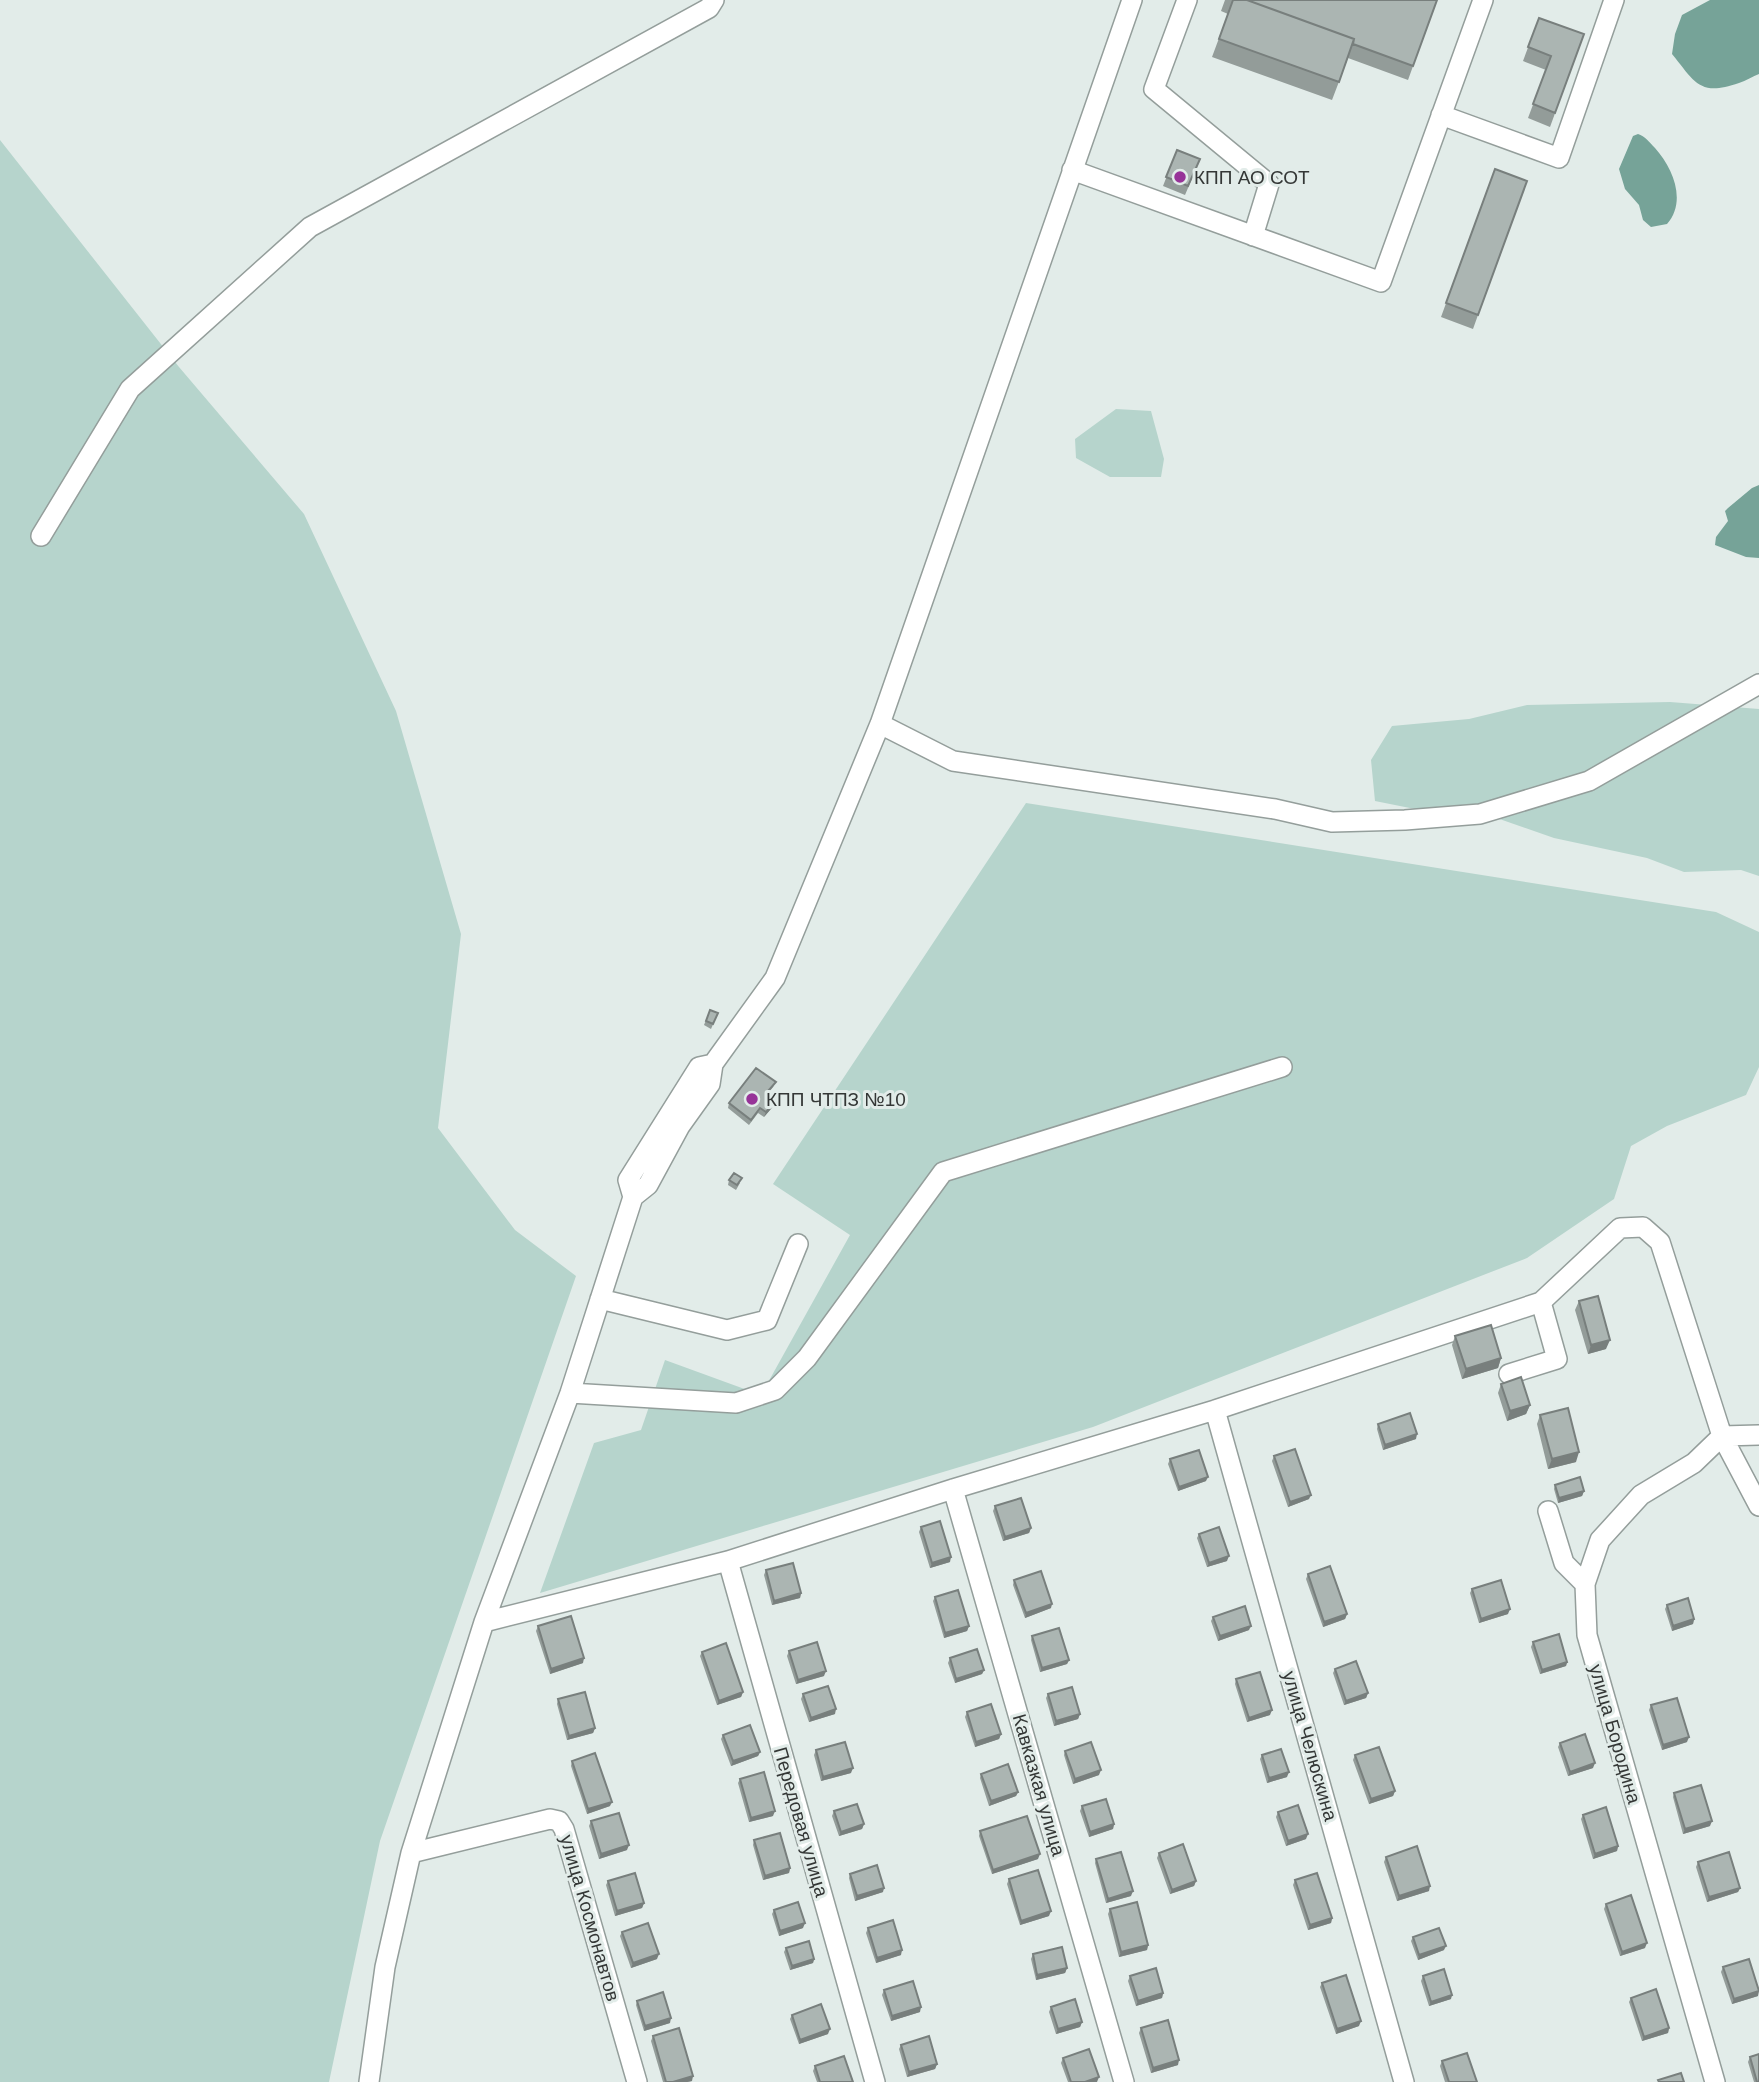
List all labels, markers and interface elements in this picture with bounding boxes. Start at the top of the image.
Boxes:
place label: КПП АО СОТ [1194,167,1310,188]
marker: КПП АО СОТ [1172,169,1188,185]
place label: КПП ЧТПЗ №10 [766,1089,906,1110]
marker: КПП ЧТПЗ №10 [744,1091,760,1107]
street label: улица Бородина [1585,1662,1645,1807]
street label: улица Челюскина [1279,1669,1342,1824]
street label: Кавказкая улица [1009,1712,1069,1859]
street label: Передовая улица [770,1745,833,1900]
street label: улица Космонавтов [556,1832,624,2004]

